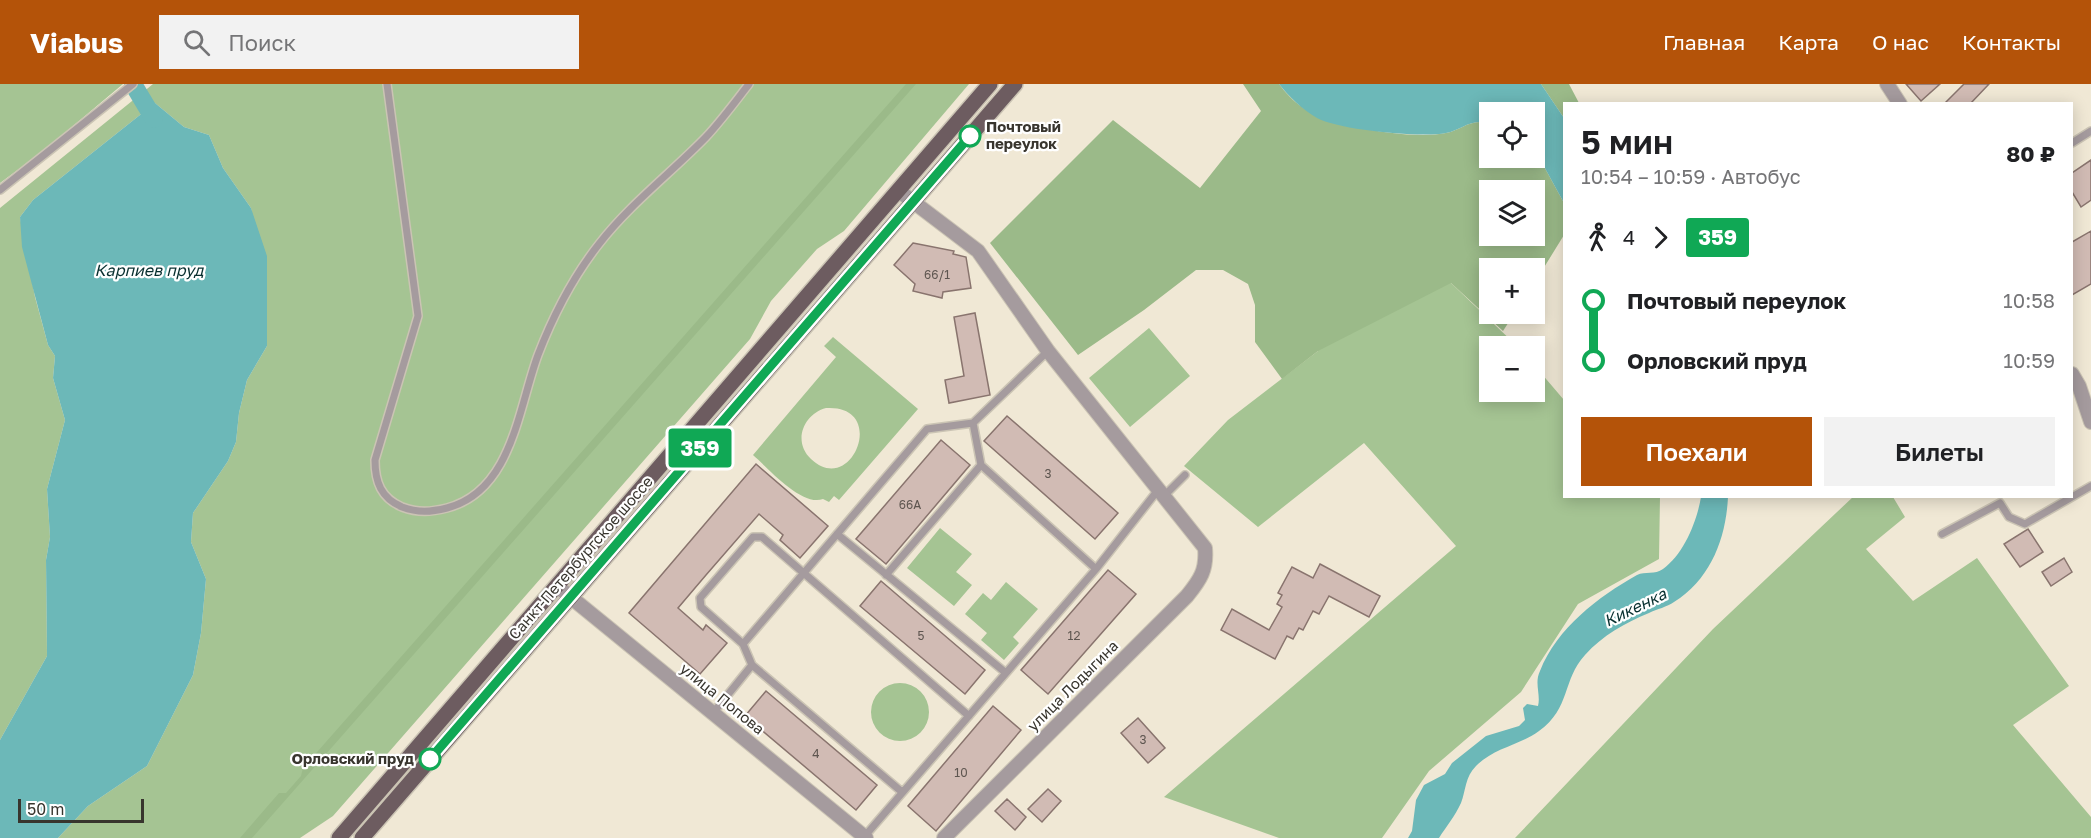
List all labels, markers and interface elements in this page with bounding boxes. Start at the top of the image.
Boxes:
search box [159,15,579,69]
text: Viabus [30,26,123,59]
icon: search [180,26,213,59]
text: Поиск [228,29,296,56]
text: Главная [1663,29,1745,55]
text: Карта [1778,29,1839,55]
text: О нас [1872,29,1929,55]
text: Контакты [1962,29,2061,55]
map controls [1479,102,1545,402]
button: locate [1479,102,1545,168]
place label: Почтовый переулок [986,117,1061,152]
text: 5 мин [1581,122,1673,161]
marker: Почтовый переулок [959,125,981,147]
text: 80 ₽ [2006,140,2055,167]
text: 10:54 – 10:59 · Автобус [1581,164,1801,188]
button: layers [1479,180,1545,246]
icon: walk [1581,221,1614,254]
icon: forward [1644,221,1677,254]
text: 359 [1698,224,1737,250]
text: 4 [1623,225,1635,249]
button: + [1479,258,1545,324]
water label: Карпиев пруд [95,260,205,280]
house number: 66/1 [924,267,950,282]
text: Почтовый переулок [1627,287,1846,314]
text: 10:58 [2003,288,2055,312]
button: − [1479,336,1545,402]
text: Орловский пруд [1627,347,1807,374]
text: 10:59 [2003,348,2055,372]
button: Поехали [1581,417,1812,486]
button: Билеты [1824,417,2055,486]
line badge: 359 [666,428,734,468]
text: 359 [681,435,719,461]
house number: 3 [1044,466,1052,481]
street label: Санкт-Петербургское шоссе [504,472,656,643]
house number: 66А [899,497,921,512]
water label: Кикенка [1601,583,1670,631]
house number: 5 [918,628,925,643]
house number: 12 [1068,628,1080,643]
street label: улица Лодыгина [1023,636,1121,734]
street label: улица Попова [677,659,768,738]
house number: 3 [1139,732,1147,747]
house number: 4 [812,746,820,761]
marker: Орловский пруд [419,748,441,770]
place label: Орловский пруд [291,749,415,767]
house number: 10 [954,765,968,780]
scale bar [18,796,144,824]
text: 50 m [27,799,64,819]

